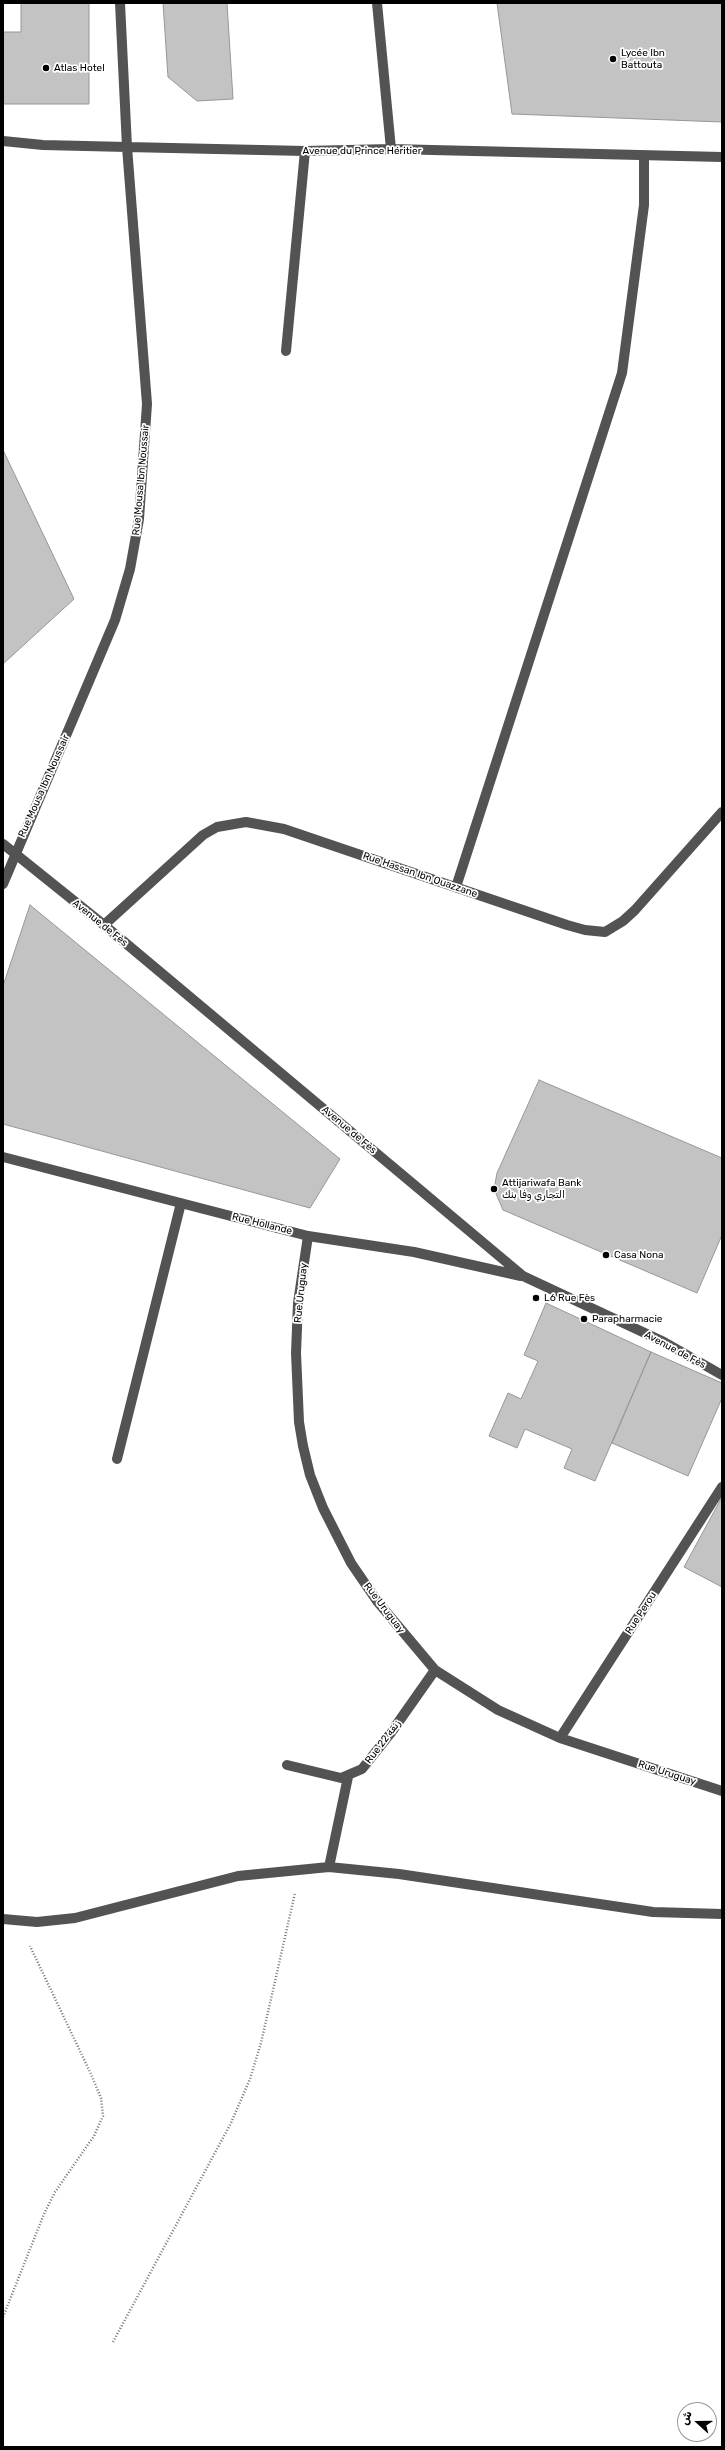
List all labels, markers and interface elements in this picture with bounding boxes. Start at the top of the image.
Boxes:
place label: Lycée Ibn Battouta [621,47,665,70]
marker: Lycée Ibn Battouta [608,54,618,64]
place label: Atlas Hotel [54,62,105,74]
marker: Atlas Hotel [41,63,51,73]
street label: Avenue du Prince Héritier [303,145,421,157]
street label: Rue Mousa Ibn Noussair [130,424,152,536]
street label: Rue Mousa Ibn Noussair [16,733,72,839]
street label: Rue Hassan Ibn Ouazzane [361,850,479,900]
street label: Avenue de Fès [70,897,130,949]
street label: Avenue de Fès [319,1104,379,1156]
place label: Attijariwafa Bank التجاري وفا بنك [502,1177,581,1200]
marker: Attijariwafa Bank التجاري وفا بنك [489,1184,499,1194]
street label: Rue Hollande [231,1211,293,1237]
place label: Casa Nona [614,1249,664,1261]
marker: Casa Nona [601,1250,611,1260]
street label: Rue Uruguay [292,1262,310,1324]
place label: L6 Rue Fès [544,1292,595,1304]
marker: L6 Rue Fès [531,1293,541,1303]
place label: Parapharmacie [592,1313,662,1325]
marker: Parapharmacie [579,1314,589,1324]
street label: Avenue de Fès [642,1329,708,1371]
street label: Rue Uruguay [361,1580,407,1636]
street label: Rue Perou [623,1590,659,1636]
street label: Rue 22 زنقة [363,1718,403,1766]
street label: Rue Uruguay [636,1758,698,1788]
north arrow [677,2402,717,2442]
text: ش [678,2409,695,2427]

